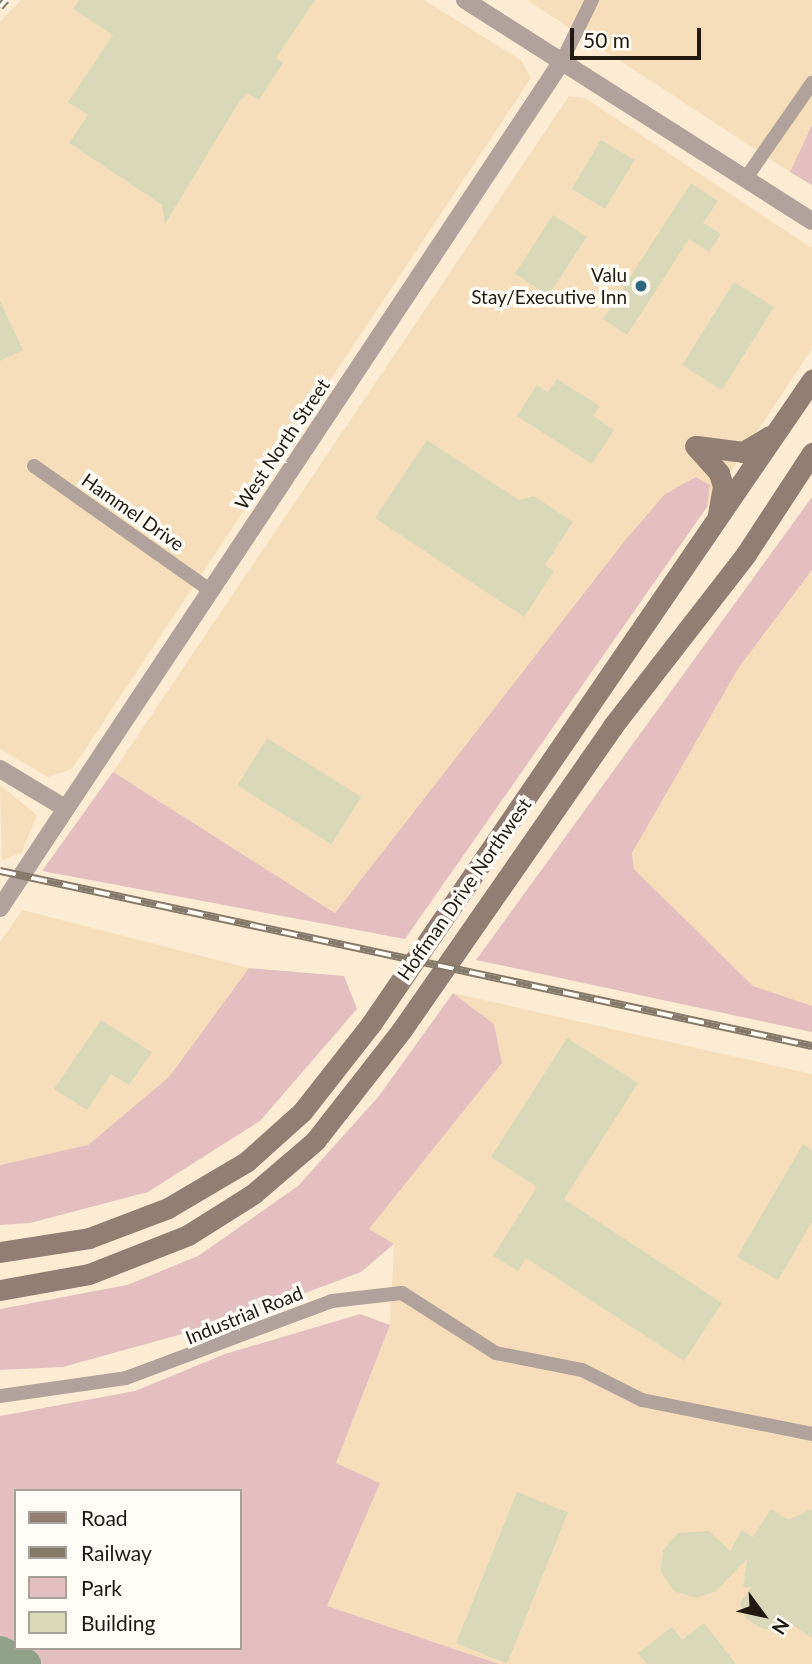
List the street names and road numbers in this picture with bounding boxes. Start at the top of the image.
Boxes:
street label: West North Street [230,374,334,514]
street label: Hammel Drive [77,468,189,556]
street label: Hoffman Drive Northwest [392,793,536,985]
street label: Industrial Road [182,1281,306,1349]

